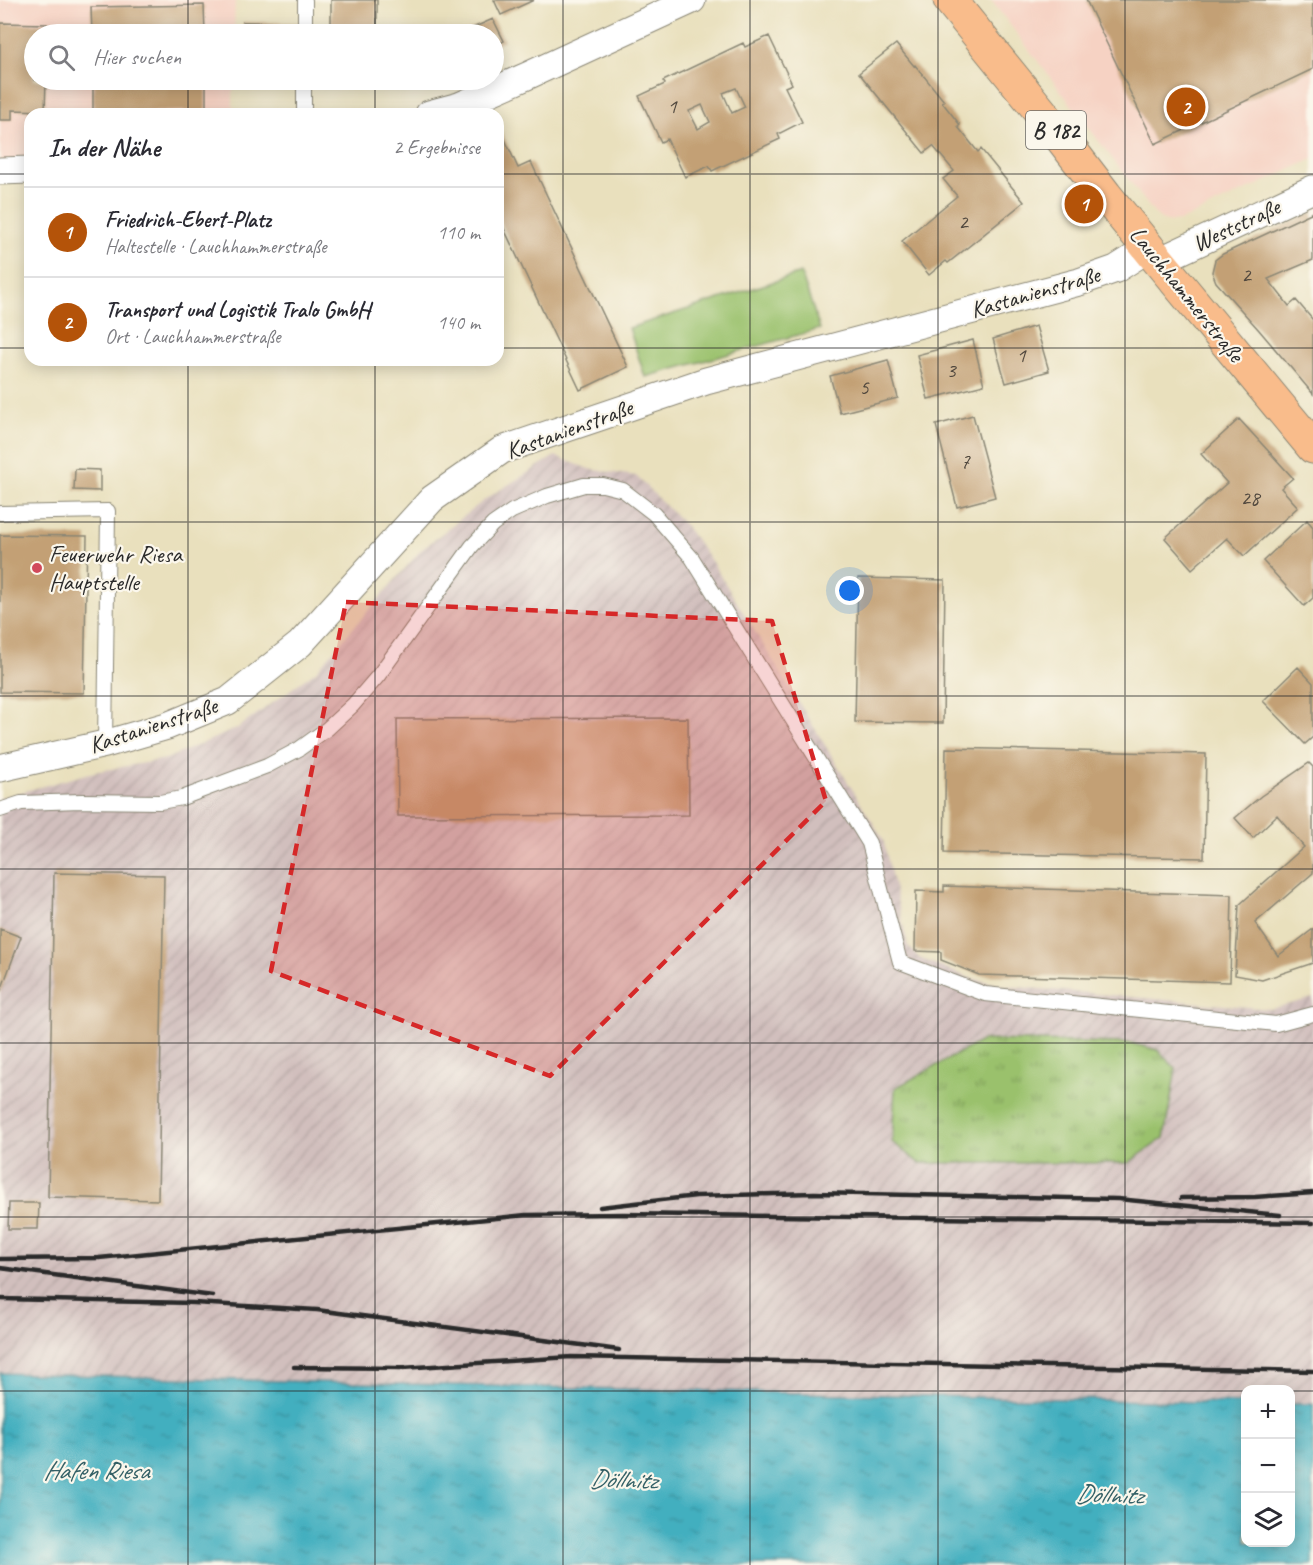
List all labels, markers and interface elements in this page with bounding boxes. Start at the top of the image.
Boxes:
search box [24,24,504,90]
icon: search [45,41,78,74]
text: Hier suchen [93,43,181,71]
pin: 2 [1166,84,1206,130]
house number: 1 [667,93,678,119]
road number: B 182 [1026,111,1086,149]
text: In der Nähe [48,131,160,164]
text: 2 Ergebnisse [393,135,480,160]
pin: 1 [1064,182,1104,226]
street label: Weststraße [1187,191,1287,258]
text: Friedrich-Ebert-Platz [105,206,271,234]
house number: 2 [958,209,969,235]
text: 1 [63,220,72,245]
text: 110 m [437,220,480,245]
street label: Lauchhammerstraße [1123,220,1252,370]
text: Haltestelle · Lauchhammerstraße [105,234,327,259]
street label: Kastanienstraße [967,259,1105,325]
house number: 2 [1241,262,1252,288]
text: Transport und Logistik Tralo GmbH [105,296,370,324]
text: 2 [63,310,72,335]
text: 140 m [437,310,480,335]
text: Ort · Lauchhammerstraße [105,324,281,349]
house number: 1 [1016,342,1027,368]
house number: 3 [946,357,957,383]
house number: 5 [859,374,870,400]
street label: Kastanienstraße [501,391,639,466]
house number: 7 [960,448,971,474]
house number: 28 [1241,485,1262,511]
place label: Feuerwehr Riesa Hauptstelle [49,539,184,597]
marker: Feuerwehr Riesa Hauptstelle [30,561,44,575]
your location [835,576,864,605]
street label: Kastanienstraße [85,690,223,760]
map controls [1241,1385,1295,1547]
button: + [1241,1385,1295,1439]
button: − [1241,1439,1295,1493]
water label: Hafen Riesa [43,1454,151,1487]
water label: Döllnitz [589,1462,661,1497]
water label: Döllnitz [1075,1477,1147,1512]
button: layers [1241,1493,1295,1547]

